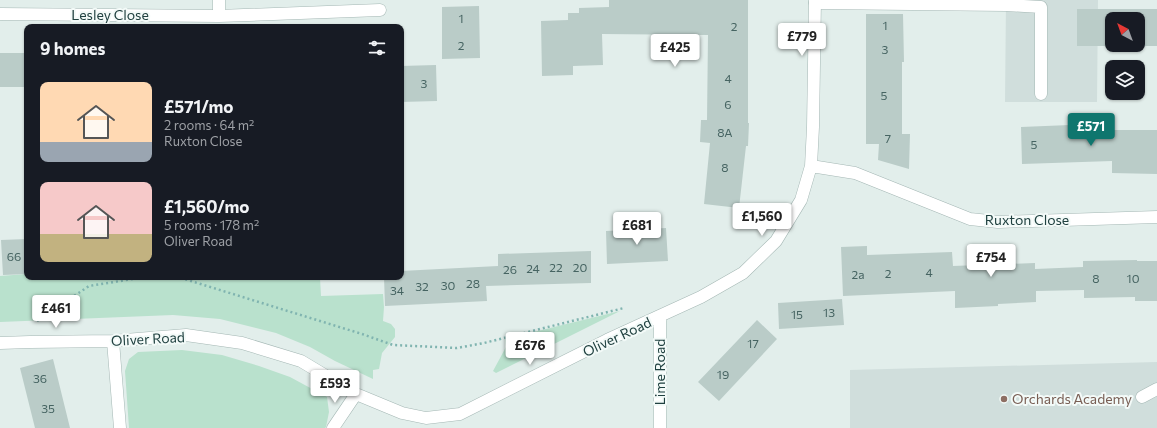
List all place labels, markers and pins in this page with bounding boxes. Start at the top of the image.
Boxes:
pin: £779 [778,23,826,57]
pin: £425 [651,34,699,68]
pin: £571 [1067,113,1115,147]
pin: £1,560 [729,203,795,237]
pin: £681 [613,212,661,246]
pin: £754 [967,244,1015,278]
pin: £461 [32,295,80,329]
pin: £676 [506,332,554,366]
pin: £593 [311,370,359,404]
place label: Orchards Academy [1012,390,1132,407]
marker: Orchards Academy [999,394,1009,404]

